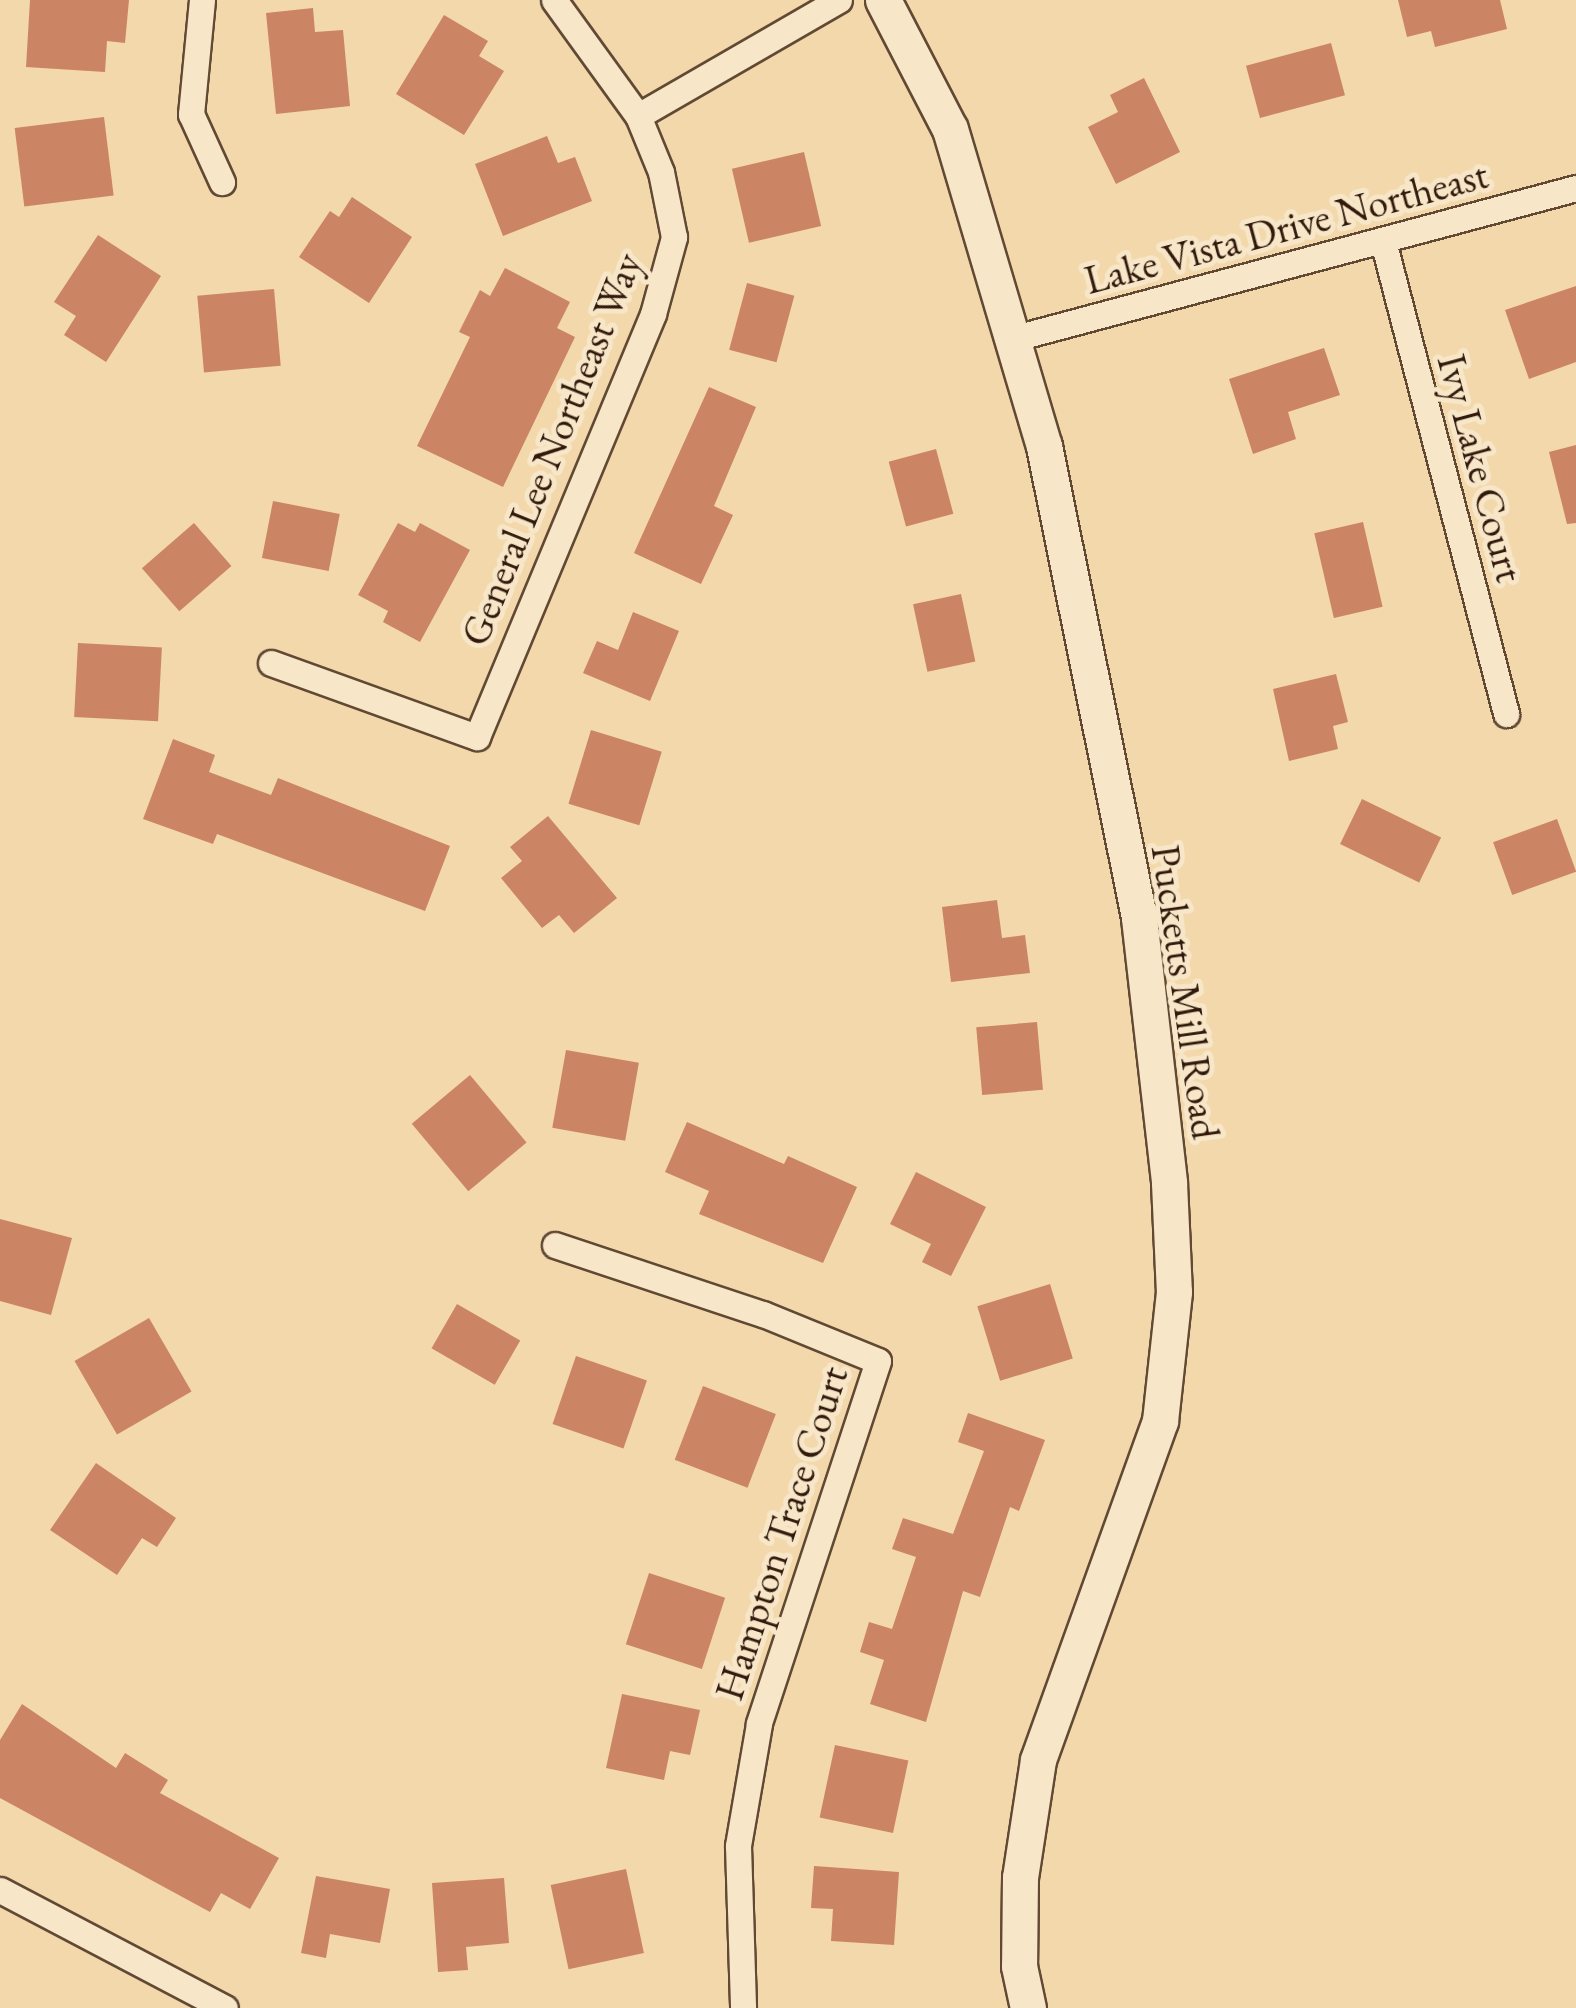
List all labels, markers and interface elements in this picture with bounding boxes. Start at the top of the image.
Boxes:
street label: Lake Vista Drive Northeast [1079,150,1493,304]
street label: General Lee Northeast Way [450,246,652,652]
street label: Ivy Lake Court [1428,349,1534,587]
street label: Pucketts Mill Road [1142,842,1230,1142]
street label: Hampton Trace Court [704,1360,858,1706]

